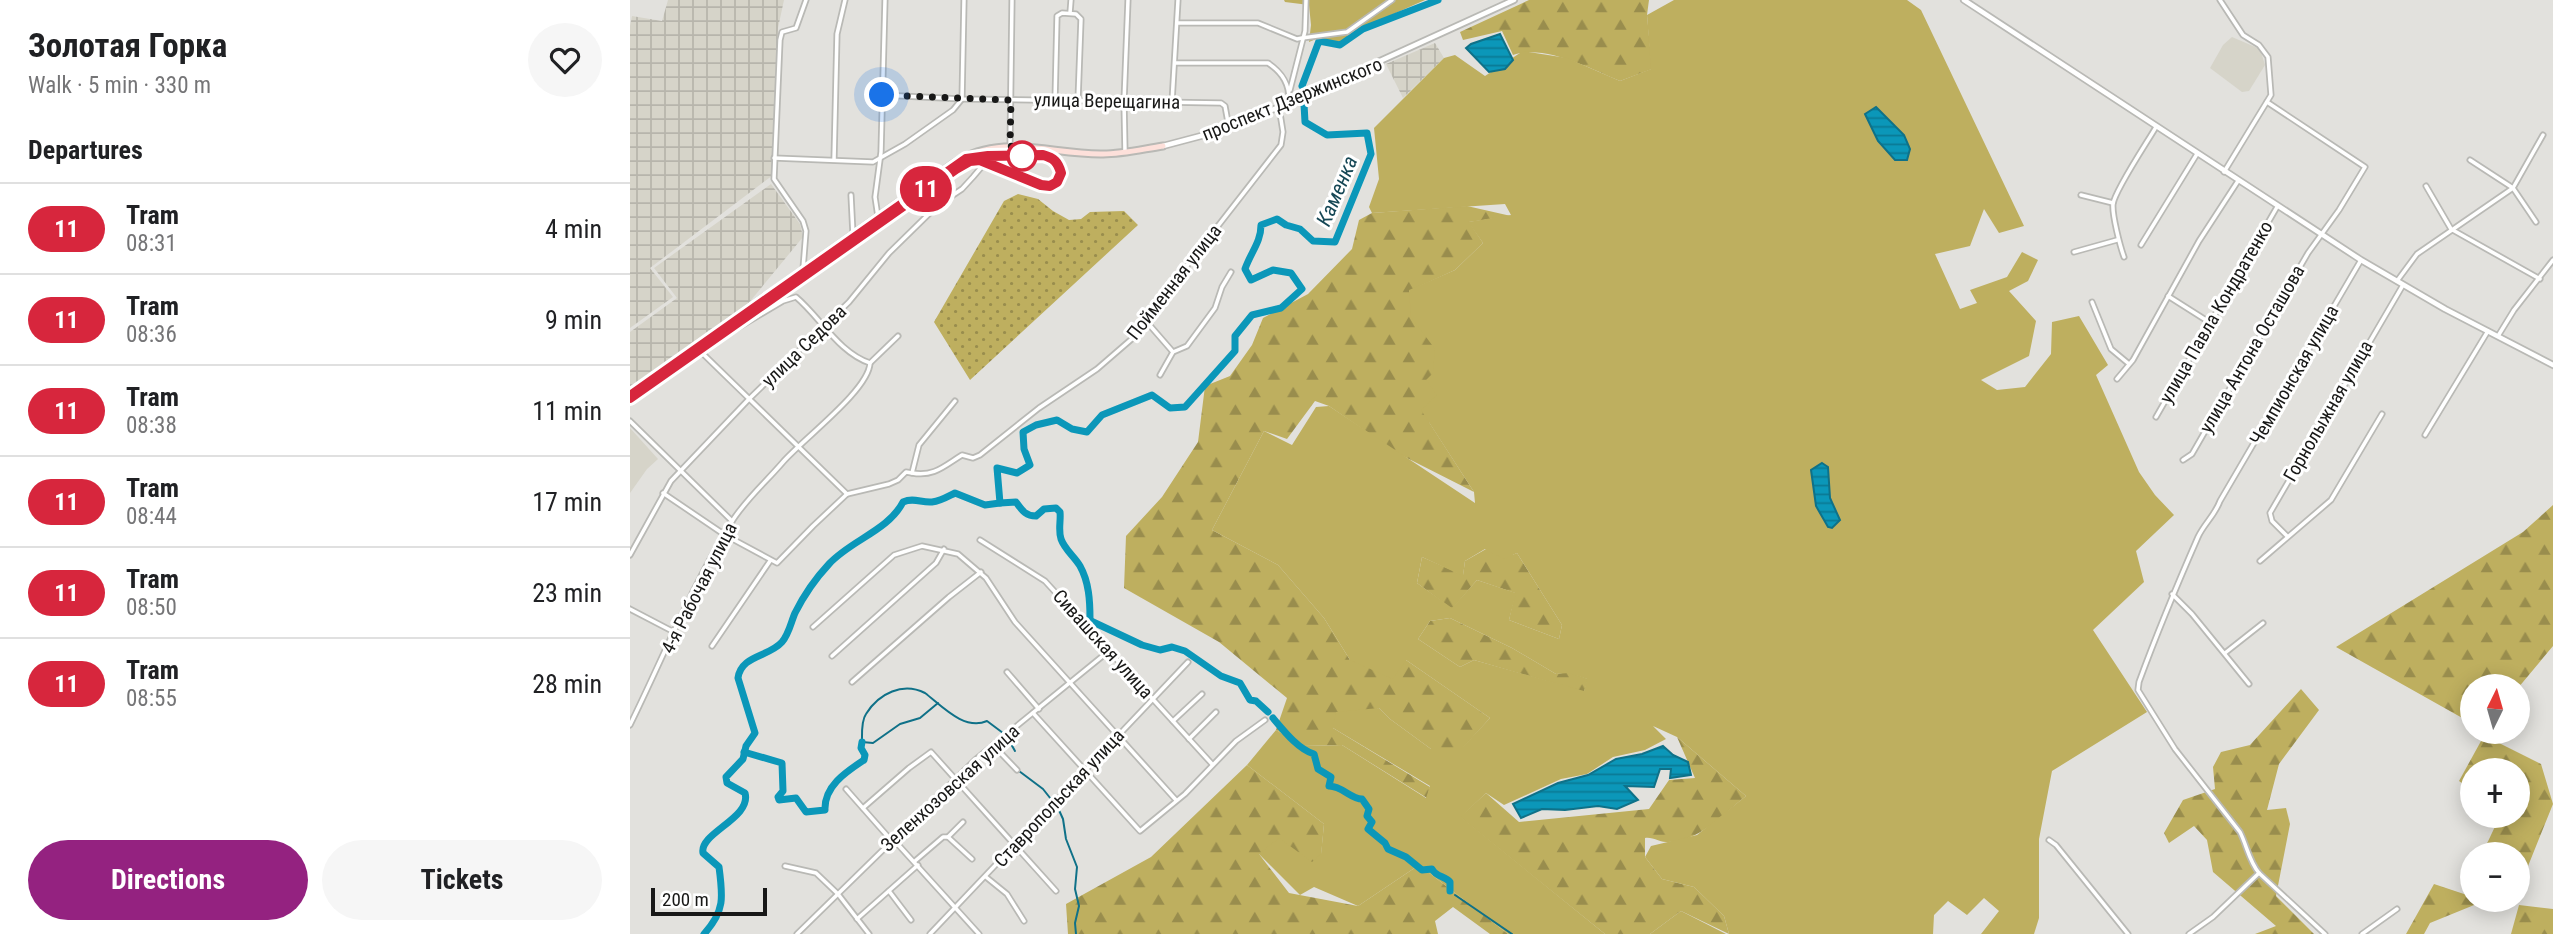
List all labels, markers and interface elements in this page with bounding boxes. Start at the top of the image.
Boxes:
button: heart [528,23,602,97]
text: Золотая Горка [28,26,227,65]
street label: проспект Дзержинского [1199,52,1385,146]
text: Walk · 5 min · 330 m [28,72,211,99]
your location [864,77,899,112]
street label: улица Верещагина [1034,88,1180,114]
text: Departures [28,135,143,165]
unlabelled marker [1007,141,1037,171]
water label: Каменка [1312,152,1362,230]
line badge: 11 [894,166,958,212]
text: 11 [914,175,938,203]
text: Tram [126,200,179,230]
text: 4 min [545,214,602,244]
text: 11 [54,215,79,243]
street label: улица Павла Кондратенко [2154,217,2278,407]
street label: Пойменная улица [1122,220,1226,344]
text: 08:31 [126,230,177,257]
street label: улица Антона Осташова [2195,261,2309,437]
text: Tram [126,291,179,321]
street label: улица Седова [757,300,851,392]
street label: Чемпионская улица [2245,301,2343,449]
text: 9 min [545,305,602,335]
text: 11 [54,306,79,334]
text: 08:36 [126,321,177,348]
street label: Горнолыжная улица [2278,336,2378,486]
text: Tram [126,382,179,412]
text: 11 min [532,396,602,426]
text: 11 [54,397,79,425]
text: 08:38 [126,412,177,439]
text: Tram [126,473,179,503]
text: 17 min [532,487,602,517]
text: 11 [54,488,79,516]
text: 08:44 [126,503,177,530]
street label: 4-я Рабочая улица [656,519,742,657]
text: Tram [126,564,179,594]
text: 23 min [532,578,602,608]
text: 11 [54,579,79,607]
street label: Сивашская улица [1048,585,1158,703]
text: 08:50 [126,594,177,621]
text: Tram [126,655,179,685]
text: 28 min [532,669,602,699]
text: 11 [54,670,79,698]
north arrow [2460,674,2530,744]
map controls [2460,674,2530,912]
text: 08:55 [126,685,177,712]
street label: Зеленхозовская улица [876,720,1024,856]
street label: Ставропольская улица [989,724,1129,872]
button: + [2460,758,2530,828]
button: Directions [28,840,308,920]
button: Tickets [322,840,602,920]
button: − [2460,842,2530,912]
scale bar [651,885,766,917]
text: 200 m [662,888,709,911]

